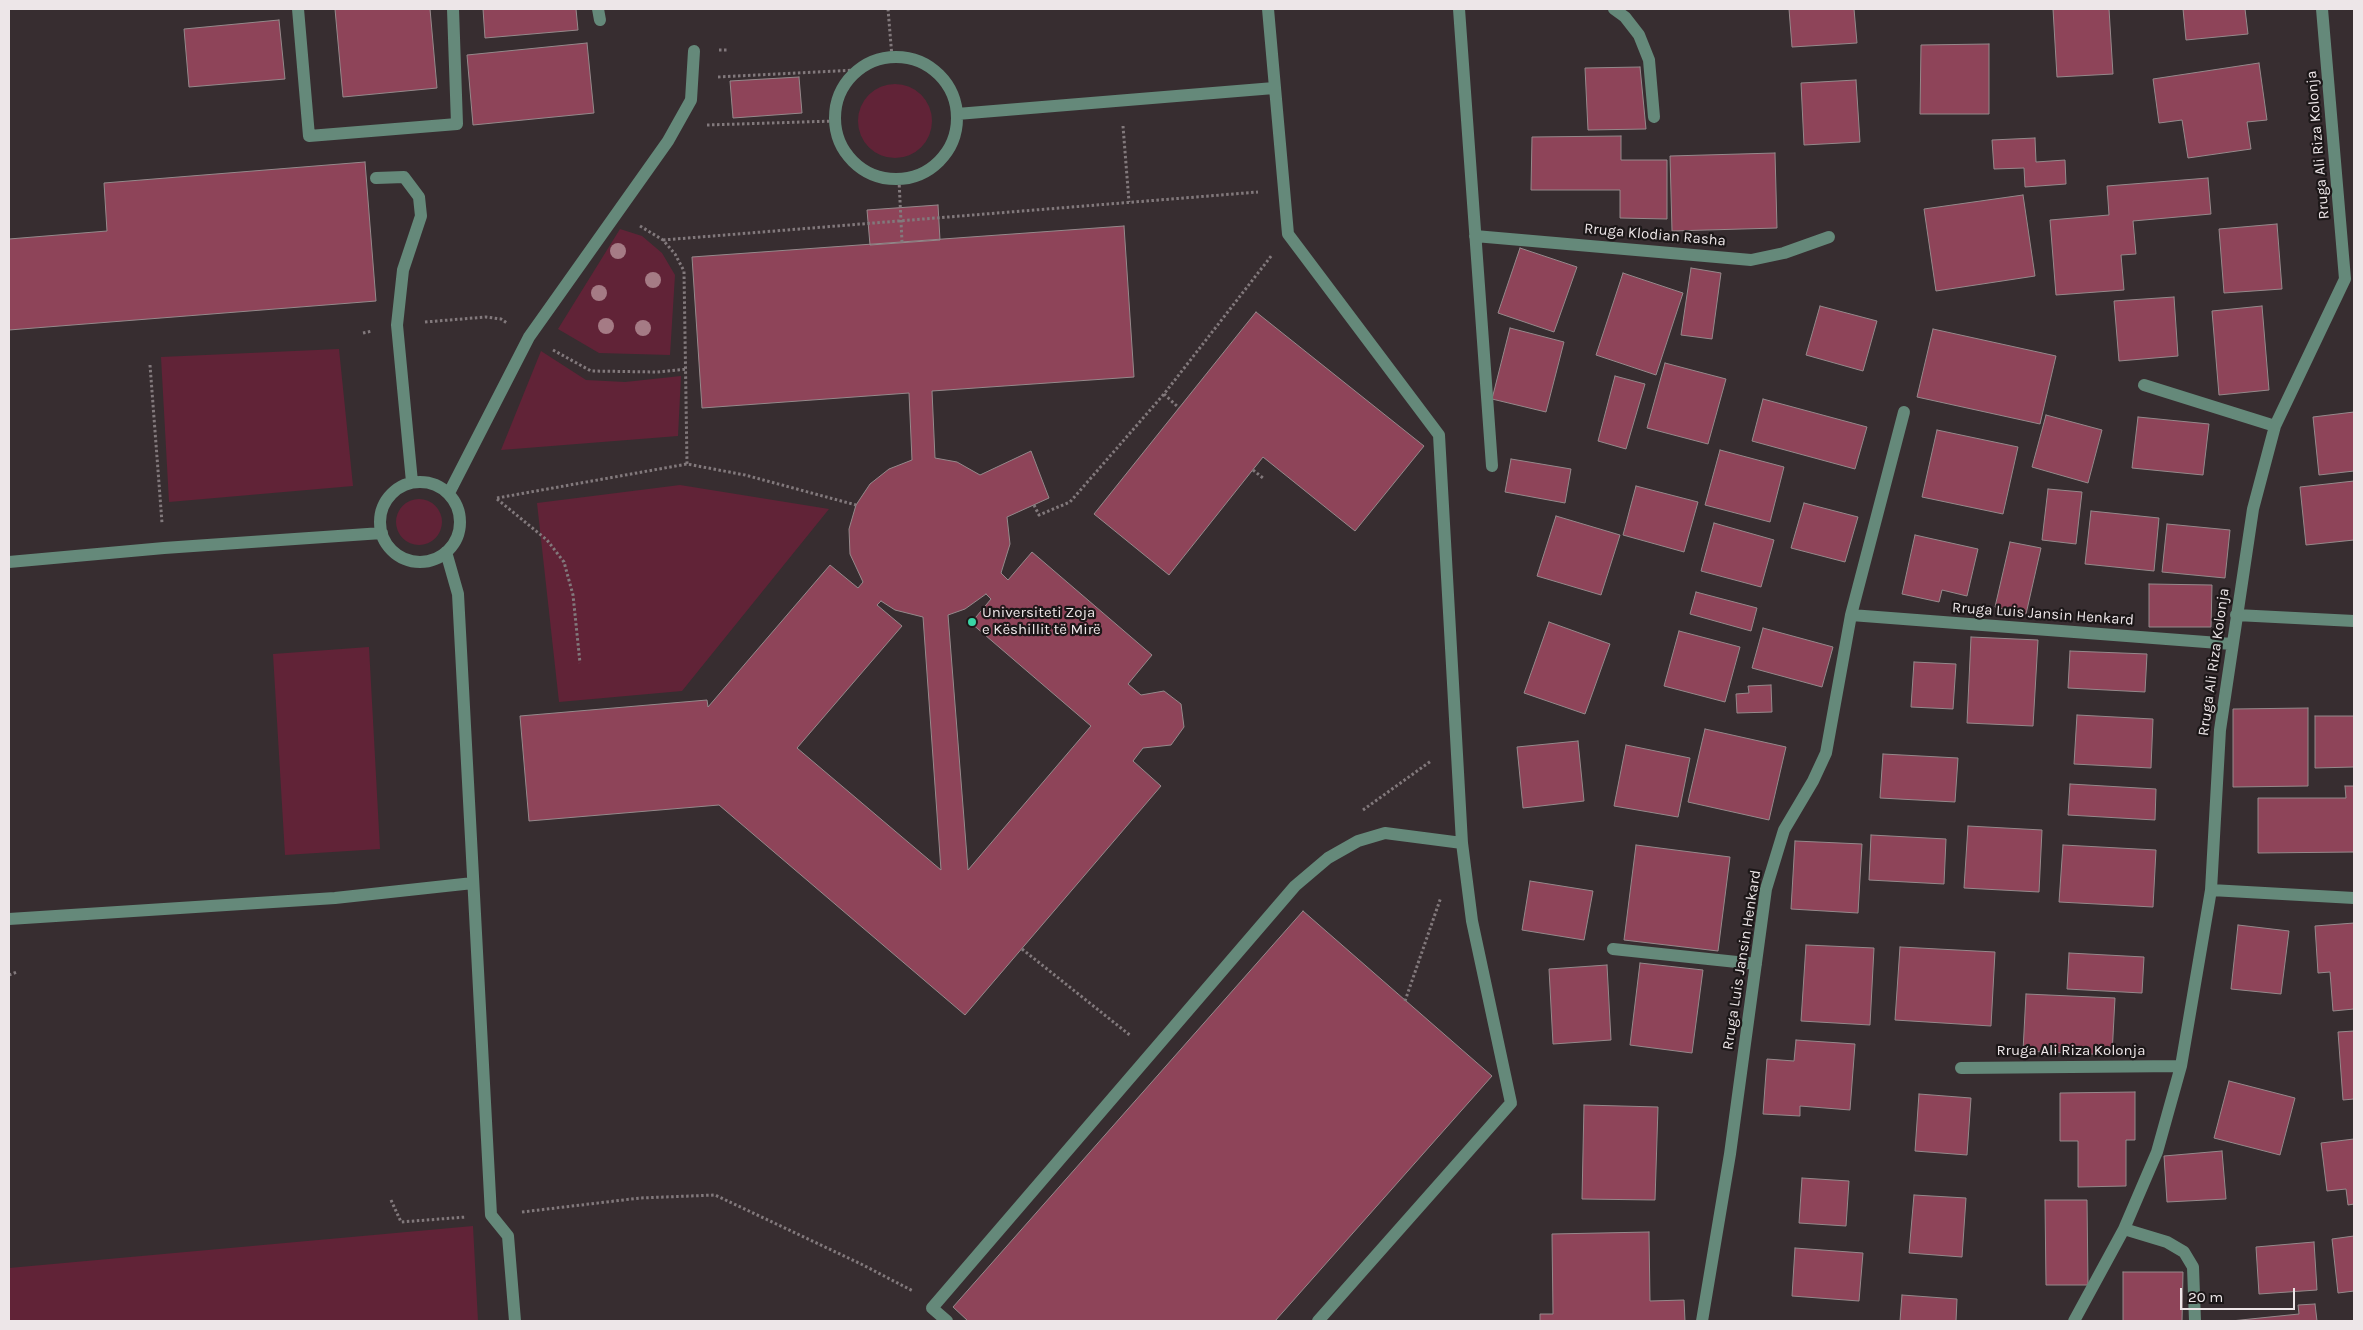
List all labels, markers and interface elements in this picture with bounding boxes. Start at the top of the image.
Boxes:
street label: Rruga Ali Riza Kolonja [2303,70,2333,220]
street label: Rruga Klodian Rasha [1583,220,1727,250]
street label: Rruga Ali Riza Kolonja [2195,587,2233,737]
street label: Rruga Luis Jansin Henkard [1952,599,2134,629]
place label: Universiteti Zoja e Këshillit të Mirë [982,604,1101,639]
marker: Universiteti Zoja e Këshillit të Mirë [966,616,978,628]
street label: Rruga Luis Jansin Henkard [1719,869,1765,1051]
street label: Rruga Ali Riza Kolonja [1996,1042,2146,1060]
scale bar [2183,1278,2298,1310]
text: 20 m [2188,1288,2223,1306]

